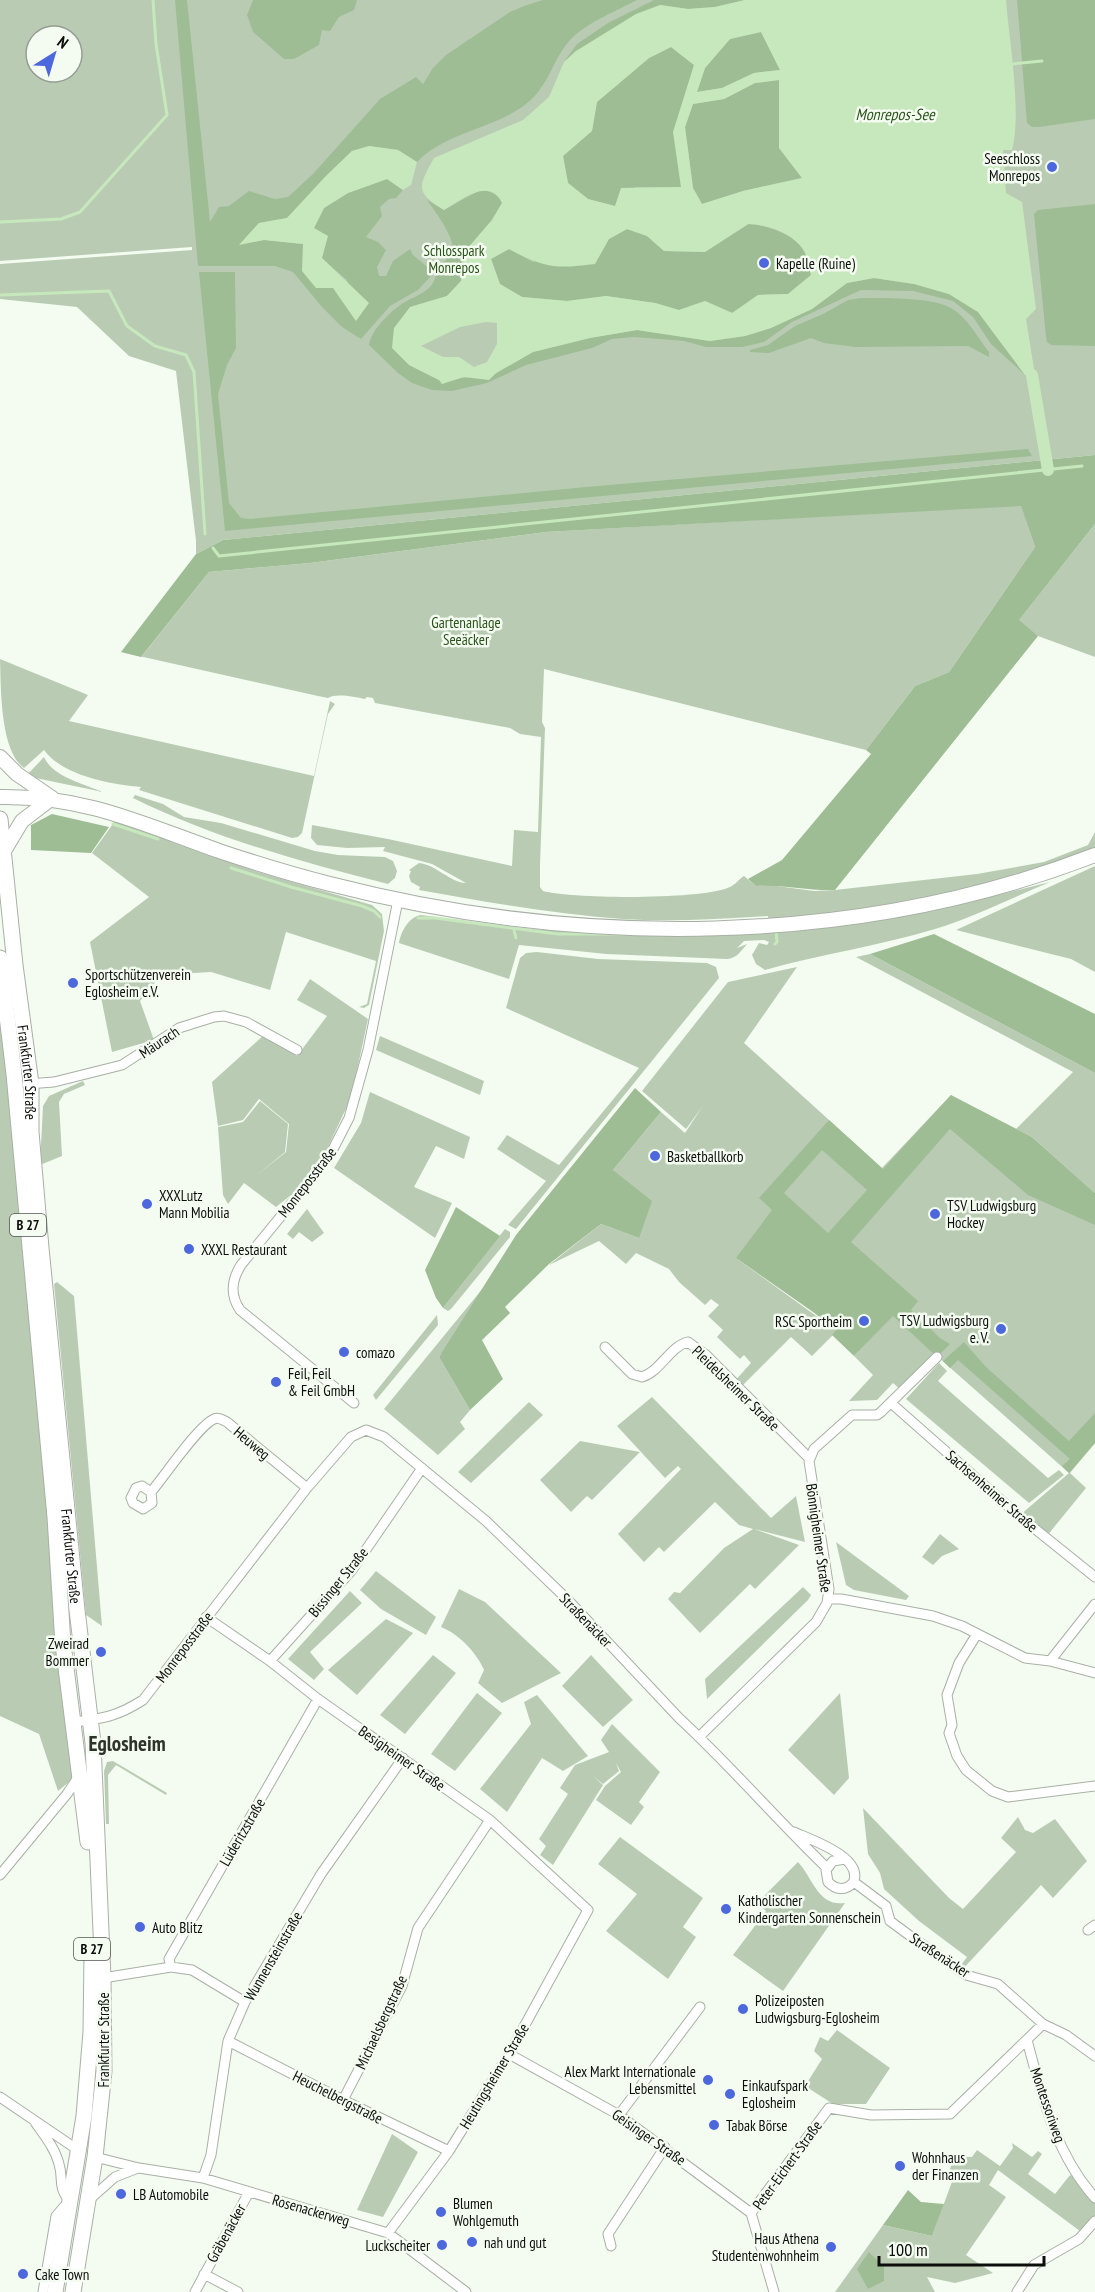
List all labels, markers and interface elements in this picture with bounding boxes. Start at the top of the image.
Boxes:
north arrow [24,24,84,84]
text: N [54,31,72,53]
water label: Monrepos-See [856,104,936,124]
place label: Seeschloss Monrepos [984,149,1040,185]
marker: Seeschloss Monrepos [1045,160,1059,174]
park label: Schlosspark Monrepos [424,241,485,277]
place label: Kapelle (Ruine) [776,254,855,273]
marker: Kapelle (Ruine) [757,256,771,270]
park label: Gartenanlage Seeäcker [431,613,501,649]
place label: Sportschützenverein Eglosheim e.V. [85,965,191,1001]
marker: Sportschützenverein Eglosheim e.V. [66,976,80,990]
street label: Mäurach [135,1022,183,1062]
street label: Frankfurter Straße [14,1024,41,1120]
street label: Monreposstraße [274,1143,340,1221]
place label: Basketballkorb [667,1147,743,1166]
marker: Basketballkorb [648,1149,662,1163]
place label: XXXLutz Mann Mobilia [159,1186,229,1222]
place label: TSV Ludwigsburg Hockey [947,1196,1036,1232]
marker: XXXLutz Mann Mobilia [140,1197,154,1211]
marker: TSV Ludwigsburg Hockey [928,1207,942,1221]
road number: B 27 [10,1214,46,1236]
place label: XXXL Restaurant [201,1240,287,1259]
marker: XXXL Restaurant [182,1242,196,1256]
place label: TSV Ludwigsburg e. V. [900,1311,989,1347]
place label: RSC Sportheim [775,1312,852,1331]
marker: RSC Sportheim [857,1314,871,1328]
marker: TSV Ludwigsburg e. V. [994,1322,1008,1336]
street label: Pleidelsheimer Straße [688,1341,784,1435]
place label: comazo [356,1343,395,1362]
marker: comazo [337,1345,351,1359]
place label: Feil, Feil & Feil GmbH [288,1364,355,1400]
marker: Feil, Feil & Feil GmbH [269,1375,283,1389]
street label: Heuweg [230,1422,274,1464]
street label: Sachsenheimer Straße [942,1446,1042,1536]
street label: Bönnigheimer Straße [802,1482,836,1594]
street label: Frankfurter Straße [57,1508,86,1605]
street label: Bissinger Straße [304,1543,372,1621]
street label: Straßenäcker [556,1589,617,1652]
street label: Monreposstraße [151,1608,217,1686]
place label: Zweirad Bommer [46,1634,90,1670]
marker: Zweirad Bommer [94,1645,108,1659]
street label: Besigheimer Straße [355,1721,449,1795]
district label: Eglosheim [88,1730,166,1757]
street label: Lüderitzstraße [215,1795,269,1869]
place label: Katholischer Kindergarten Sonnenschein [738,1891,881,1927]
marker: Katholischer Kindergarten Sonnenschein [719,1902,733,1916]
street label: Wunnensteinstraße [240,1908,306,2004]
place label: Auto Blitz [152,1918,203,1937]
marker: Auto Blitz [133,1920,147,1934]
street label: Straßenäcker [906,1928,974,1982]
road number: B 27 [74,1938,110,1960]
street label: Michaelsbergstraße [351,1972,411,2072]
place label: Polizeiposten Ludwigsburg-Eglosheim [755,1991,879,2027]
street label: Frankfurter Straße [94,1992,113,2088]
marker: Polizeiposten Ludwigsburg-Eglosheim [736,2002,750,2016]
street label: Heutingsheimer Straße [455,2020,533,2132]
place label: Alex Markt Internationale Lebensmittel [565,2062,696,2098]
street label: Montessoriweg [1026,2065,1070,2145]
street label: Heuchelbergstraße [290,2066,386,2128]
marker: Alex Markt Internationale Lebensmittel [701,2073,715,2087]
place label: Einkaufspark Eglosheim [742,2076,808,2112]
marker: Einkaufspark Eglosheim [723,2087,737,2101]
street label: Geisinger Straße [608,2105,690,2169]
place label: Tabak Börse [726,2116,788,2135]
street label: Peter-Eichert-Straße [748,2117,826,2213]
marker: Tabak Börse [707,2118,721,2132]
place label: Wohnhaus der Finanzen [912,2148,979,2184]
marker: Wohnhaus der Finanzen [893,2159,907,2173]
place label: LB Automobile [133,2185,209,2204]
marker: LB Automobile [114,2187,128,2201]
street label: Rosenackerweg [270,2190,352,2230]
place label: Blumen Wohlgemuth [453,2194,519,2230]
street label: Gräbenäcker [202,2200,250,2266]
marker: Blumen Wohlgemuth [434,2205,448,2219]
place label: Haus Athena Studentenwohnheim [712,2229,819,2265]
scale bar [879,2229,1044,2267]
place label: nah und gut [484,2233,546,2252]
marker: nah und gut [465,2235,479,2249]
place label: Luckscheiter [366,2236,431,2255]
marker: Luckscheiter [435,2238,449,2252]
text: 100 m [888,2238,928,2261]
marker: Haus Athena Studentenwohnheim [824,2240,838,2254]
place label: Cake Town [35,2265,89,2284]
marker: Cake Town [16,2267,30,2281]

